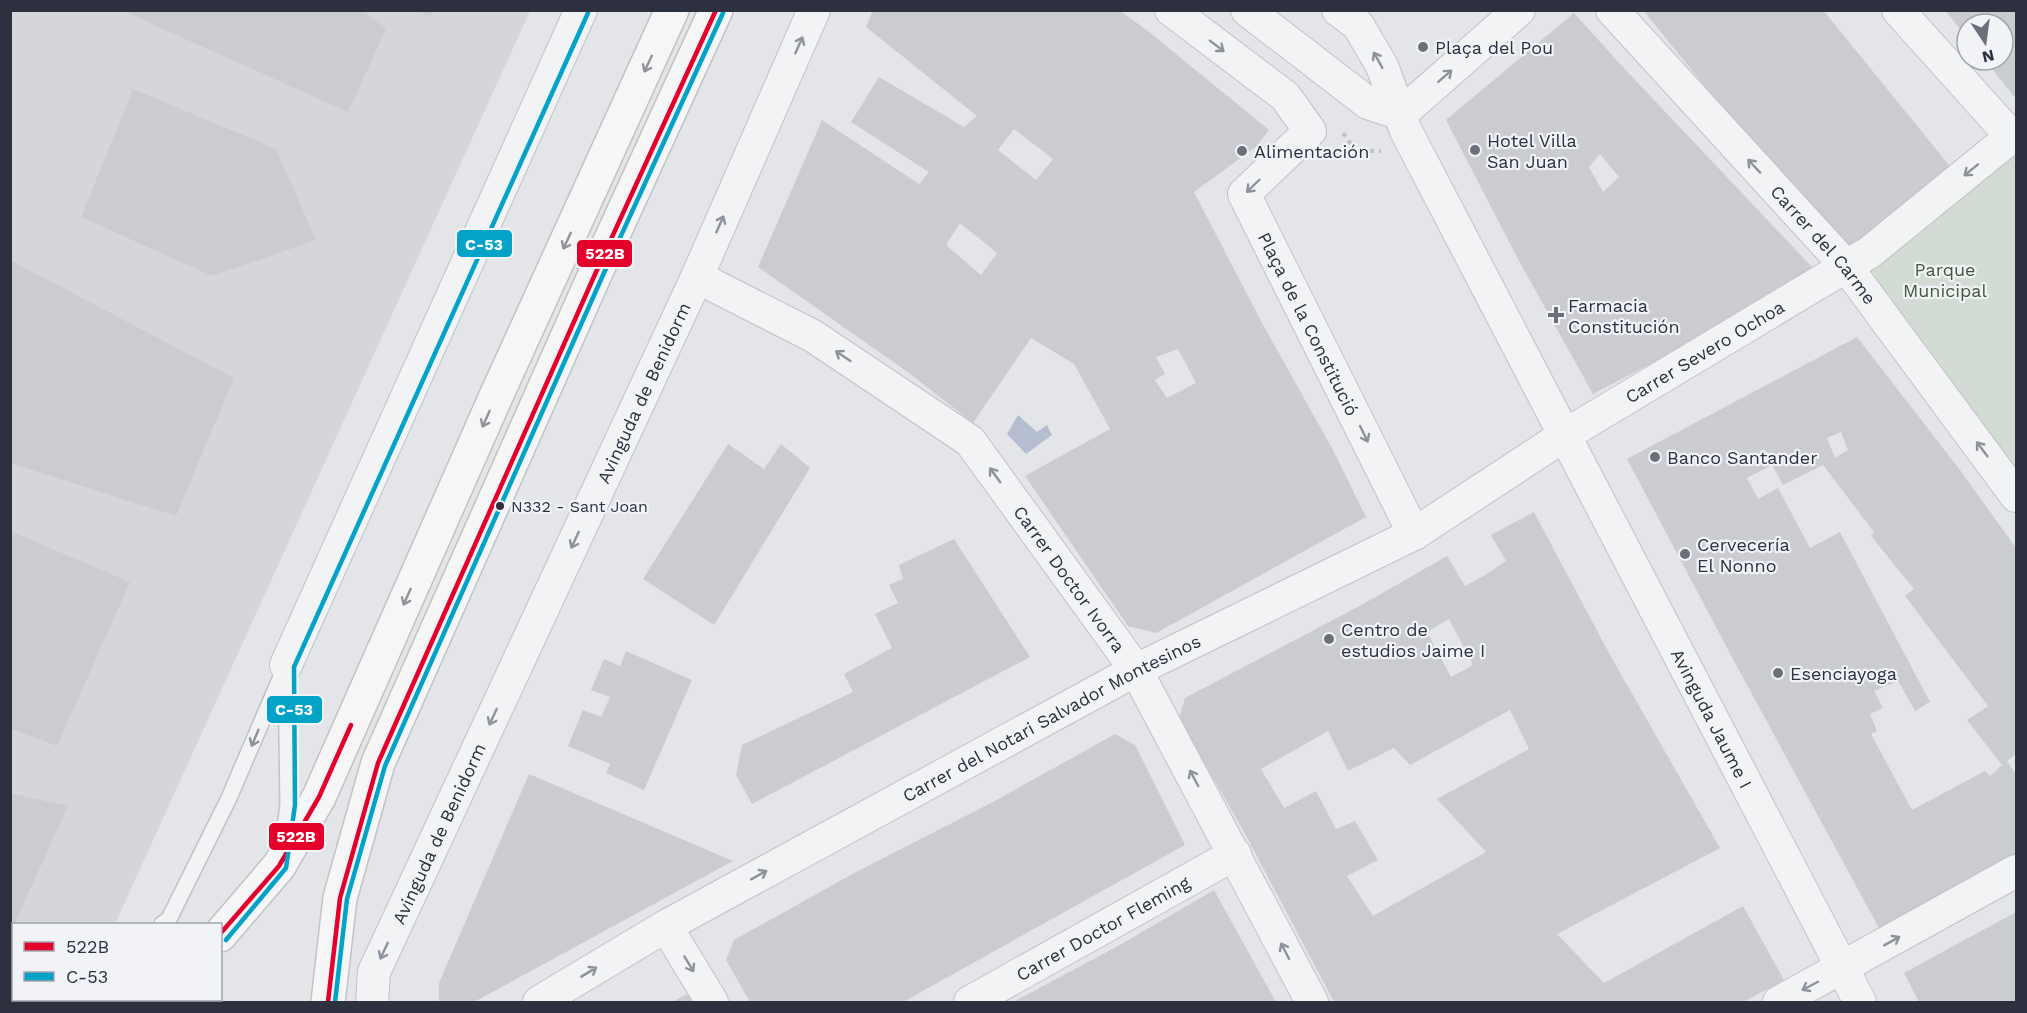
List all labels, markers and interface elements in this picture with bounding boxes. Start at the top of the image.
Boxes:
north arrow [1955,12,2015,72]
one-way arrow [794,37,805,55]
place label: Plaça del Pou [1435,37,1553,58]
one-way arrow [1209,39,1225,52]
marker: Plaça del Pou [1416,40,1430,54]
text: N [1980,46,1996,67]
one-way arrow [1372,52,1383,70]
one-way arrow [641,54,653,72]
one-way arrow [1437,69,1452,83]
place label: Hotel Villa San Juan [1487,130,1577,172]
place label: Alimentación [1254,141,1369,162]
marker: Hotel Villa San Juan [1468,143,1482,157]
marker: Alimentación [1235,144,1249,158]
one-way arrow [1747,159,1762,174]
one-way arrow [1964,163,1979,177]
one-way arrow [1245,179,1260,194]
street label: Carrer del Carme [1767,181,1881,308]
one-way arrow [715,215,727,233]
street label: Plaça de la Constitució [1254,228,1363,419]
line badge: C-53 [456,229,513,258]
one-way arrow [560,232,572,250]
text: C-53 [465,235,503,254]
line badge: 522B [576,239,633,268]
text: 522B [585,244,625,263]
park label: Parque Municipal [1903,259,1988,301]
place label: Farmacia Constitución [1568,295,1680,337]
street label: Carrer Severo Ochoa [1621,296,1788,407]
street label: Avinguda de Benidorm [592,299,694,486]
marker: Farmacia Constitución [1549,308,1563,322]
one-way arrow [836,350,852,362]
one-way arrow [480,409,491,427]
one-way arrow [1358,424,1370,442]
one-way arrow [1975,441,1988,457]
place label: Banco Santander [1667,447,1818,468]
marker: Banco Santander [1648,450,1662,464]
one-way arrow [989,468,1001,484]
place label: N332 - Sant Joan [511,497,648,516]
marker: N332 - Sant Joan [494,500,506,512]
street label: Carrer Doctor Ivorra [1010,501,1130,656]
one-way arrow [568,530,580,548]
place label: Cervecería El Nonno [1697,534,1790,576]
marker: Cervecería El Nonno [1678,547,1692,561]
one-way arrow [401,588,412,606]
place label: Centro de estudios Jaime I [1341,619,1485,661]
street label: Carrer del Notari Salvador Montesinos [899,630,1204,806]
marker: Centro de estudios Jaime I [1322,632,1336,646]
street label: Avinguda Jaume I [1667,645,1757,791]
place label: Esenciayoga [1790,663,1897,684]
marker: Esenciayoga [1771,666,1785,680]
line badge: C-53 [266,695,323,724]
text: C-53 [275,700,313,719]
one-way arrow [486,707,498,725]
one-way arrow [248,728,260,746]
street label: Avinguda de Benidorm [387,740,490,927]
one-way arrow [1188,770,1200,787]
line badge: 522B [268,822,325,851]
text: 522B [276,827,316,846]
one-way arrow [749,869,767,880]
street label: Carrer Doctor Fleming [1012,871,1193,985]
legend [12,923,222,1001]
one-way arrow [1883,935,1900,947]
text: 522B [66,936,109,957]
one-way arrow [377,941,389,959]
one-way arrow [1279,942,1290,960]
one-way arrow [683,955,695,972]
text: C-53 [66,966,108,987]
one-way arrow [580,966,597,978]
one-way arrow [1802,980,1819,992]

